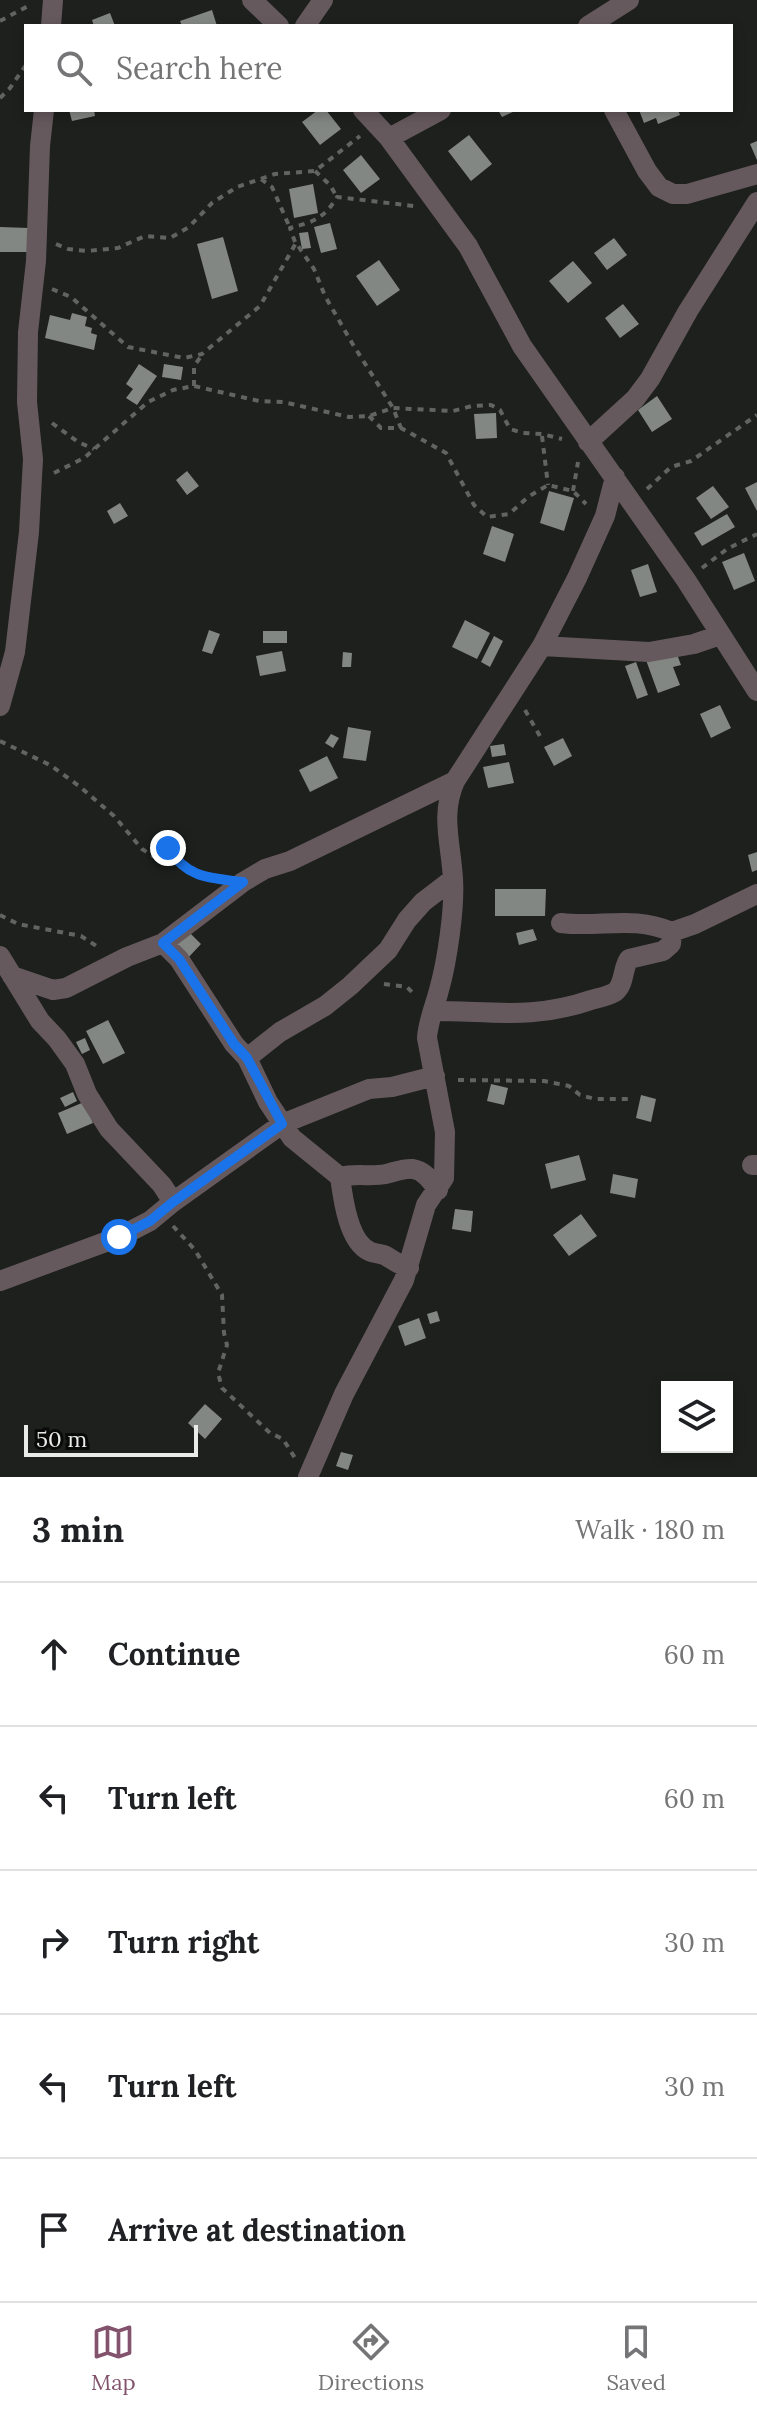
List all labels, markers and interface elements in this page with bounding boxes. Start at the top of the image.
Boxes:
search box [24,24,733,112]
icon: search [52,46,96,90]
text: Search here [116,49,283,87]
route end [150,830,186,866]
route start [101,1219,137,1255]
map controls [661,1381,733,1453]
button: layers [661,1381,733,1453]
scale bar [24,1421,198,1457]
text: 50 m [36,1425,87,1453]
text: 3 min [32,1508,124,1551]
text: Walk · 180 m [575,1513,725,1546]
icon: ahead [32,1632,76,1676]
text: Continue [108,1635,240,1673]
text: 60 m [664,1638,725,1671]
icon: left [32,1776,76,1820]
text: Turn left [108,1779,236,1817]
text: 60 m [664,1782,725,1815]
icon: right [32,1920,76,1964]
text: Turn right [108,1923,259,1961]
text: 30 m [664,1926,725,1959]
icon: left [32,2064,76,2108]
text: Turn left [108,2067,236,2105]
text: 30 m [664,2070,725,2103]
icon: arrive [32,2208,76,2252]
text: Arrive at destination [108,2211,406,2249]
tab: Map [91,2320,136,2396]
tab: Directions [318,2320,424,2396]
tab: Saved [606,2320,666,2396]

